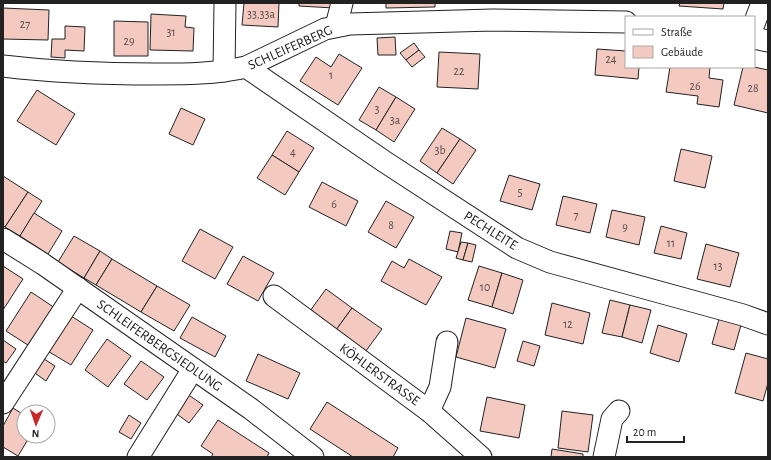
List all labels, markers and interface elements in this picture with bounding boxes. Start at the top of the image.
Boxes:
house number: 33,33a [247,8,275,20]
legend [625,16,755,68]
house number: 27 [20,18,30,30]
street label: SCHLEIFERBERG [246,23,335,73]
house number: 31 [166,26,176,38]
text: Straße [661,26,692,38]
house number: 29 [123,35,135,47]
text: Gebäude [661,46,703,58]
house number: 24 [605,53,617,65]
house number: 22 [454,65,465,77]
house number: 1 [329,69,333,81]
house number: 26 [689,80,701,92]
house number: 28 [747,82,759,94]
house number: 3 [375,103,380,115]
house number: 3a [390,114,401,126]
house number: 3b [434,144,446,156]
house number: 4 [290,146,296,158]
house number: 5 [517,186,523,198]
house number: 6 [331,198,337,210]
street label: PECHLEITE [461,209,520,253]
house number: 7 [573,209,579,221]
house number: 8 [388,219,394,231]
house number: 9 [622,221,628,233]
house number: 11 [667,237,675,249]
house number: 13 [713,260,723,272]
house number: 10 [480,281,490,293]
street label: SCHLEIFERBERGSIEDLUNG [94,297,225,394]
house number: 12 [563,318,573,330]
street label: KÖHLERSTRASSE [337,339,424,409]
north arrow [16,404,56,444]
scale bar [627,418,684,444]
text: 20 m [633,426,656,438]
text: N [32,428,40,439]

